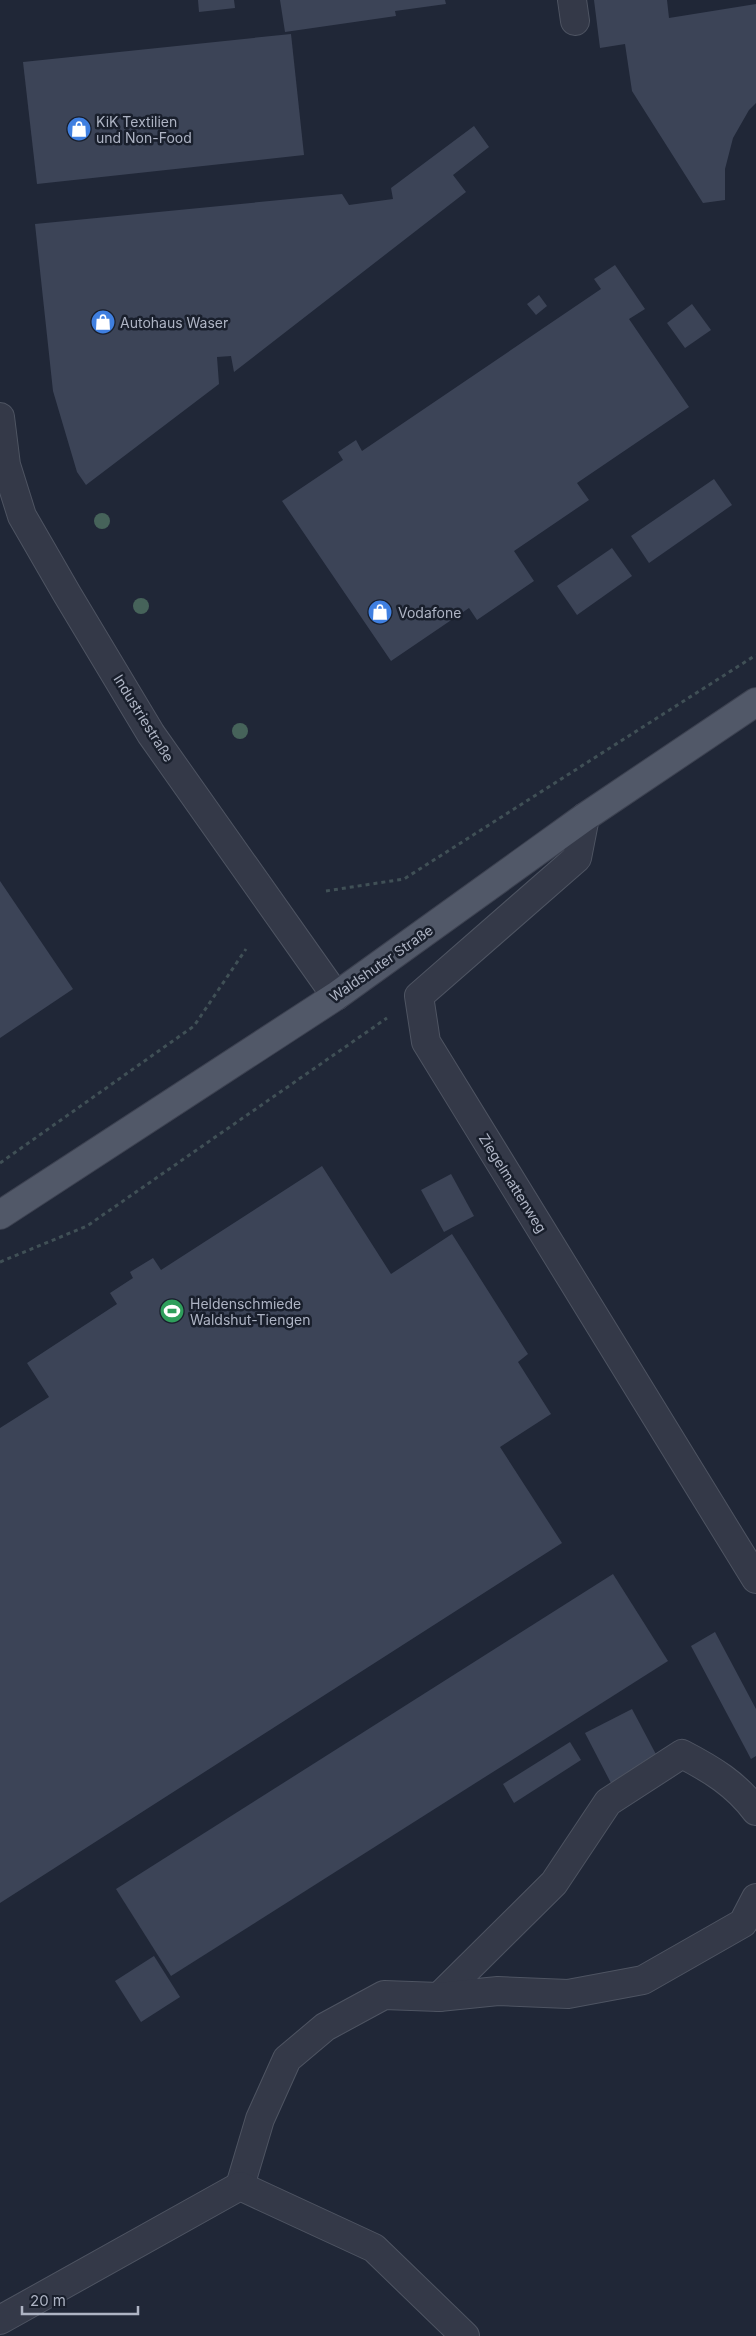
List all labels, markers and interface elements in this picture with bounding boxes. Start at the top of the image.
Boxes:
place label: KiK Textilien und Non-Food [96,113,192,146]
shop icon: KiK Textilien und Non-Food [66,116,92,142]
shop icon: Autohaus Waser [90,309,116,335]
place label: Autohaus Waser [120,314,228,331]
shop icon: Vodafone [367,599,393,625]
place label: Vodafone [398,604,461,621]
street label: Industriestraße [110,671,178,765]
street label: Waldshuter Straße [326,921,436,1005]
street label: Ziegelmattenweg [476,1130,550,1236]
place label: Heldenschmiede Waldshut-Tiengen [190,1295,310,1328]
sports icon: Heldenschmiede Waldshut-Tiengen [159,1298,185,1324]
scale bar [22,2284,139,2316]
text: 20 m [30,2291,66,2310]

